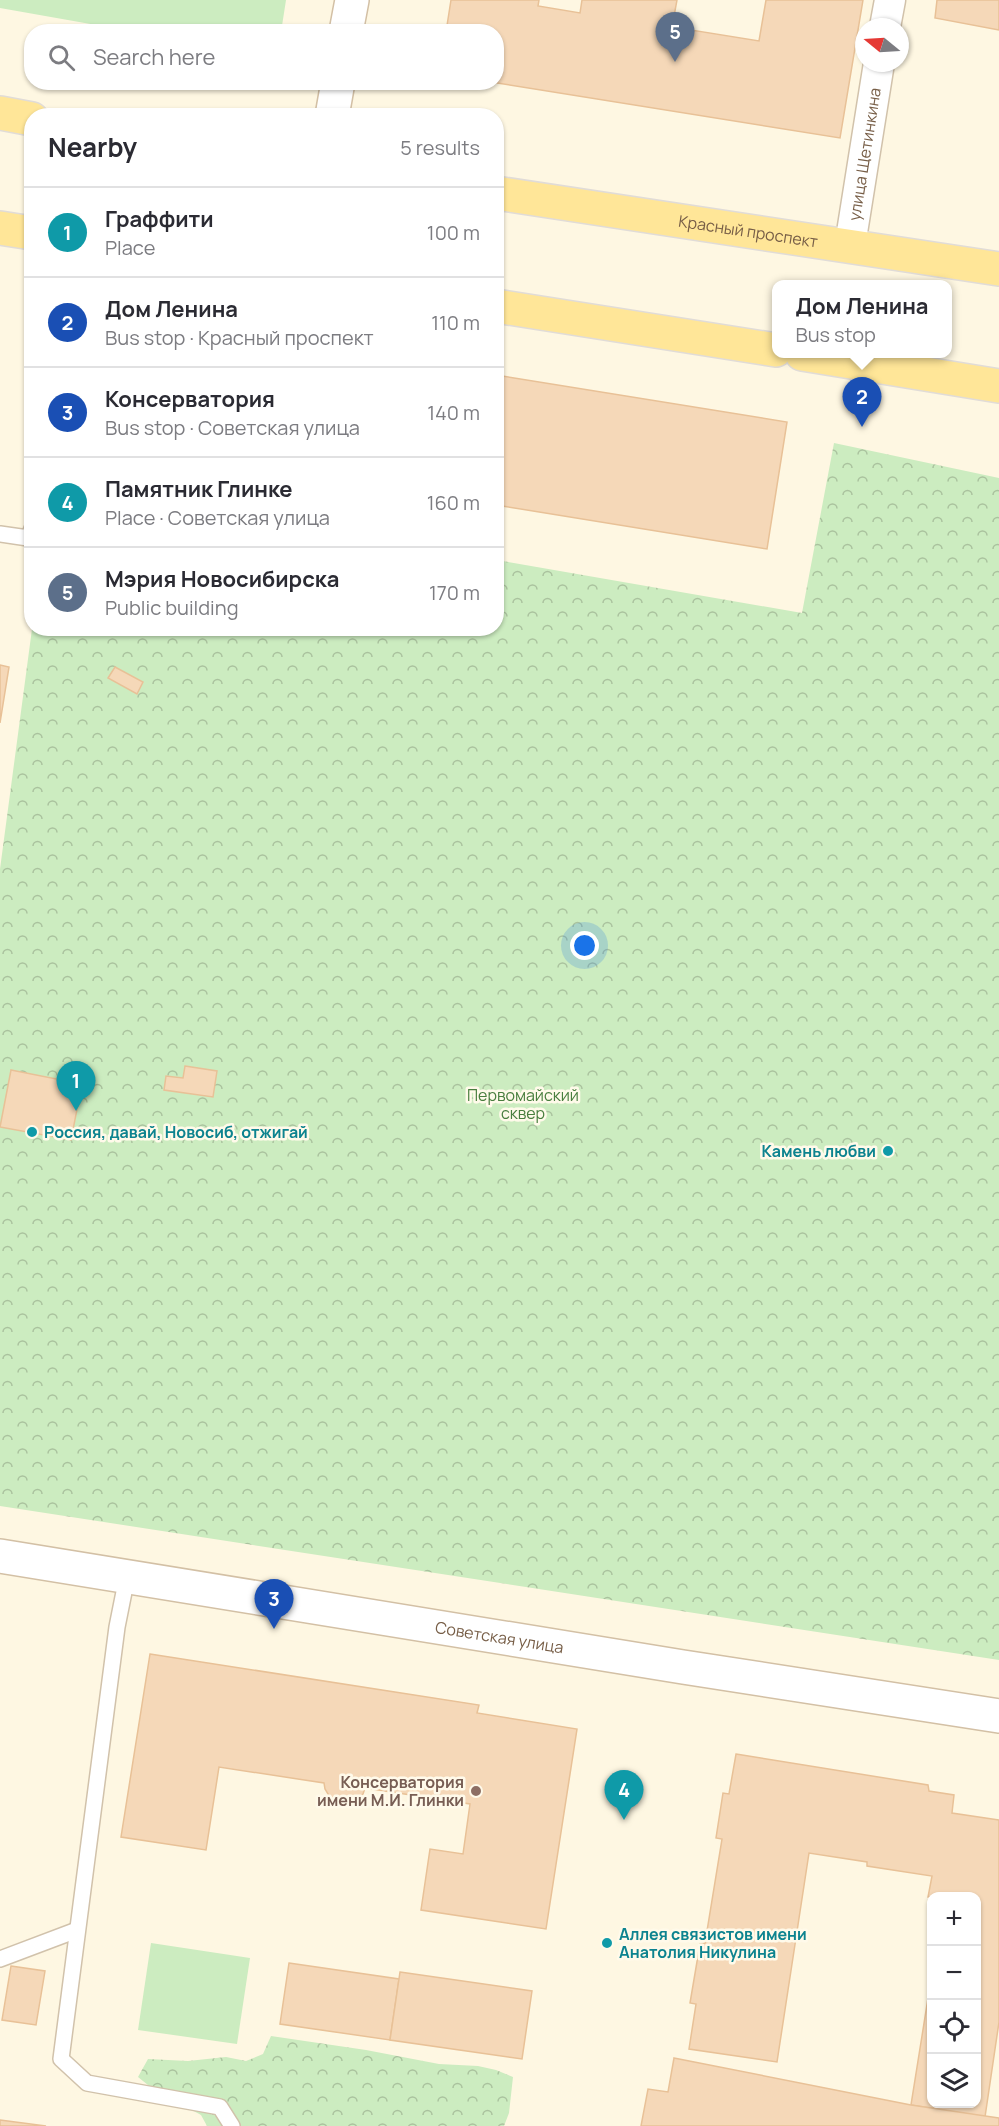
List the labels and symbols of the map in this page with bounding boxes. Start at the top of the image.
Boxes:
pin: 5 [656,13,694,62]
north arrow [855,18,909,72]
street label: улица Щетинкина [843,86,886,222]
street label: Красный проспект [677,210,819,252]
pin: 2 [842,378,882,427]
your location [570,931,599,960]
pin: 1 [56,1062,96,1111]
park label: Первомайский сквер [467,1084,579,1124]
place label: Россия, давай, Новосиб, отжигай [44,1121,308,1143]
marker: Россия, давай, Новосиб, отжигай [25,1125,39,1139]
place label: Камень любви [761,1140,876,1162]
marker: Камень любви [881,1144,895,1158]
pin: 3 [254,1580,294,1629]
street label: Советская улица [434,1616,565,1658]
pin: 4 [604,1770,644,1820]
place label: Консерватория имени М.И. Глинки [317,1771,464,1811]
marker: Консерватория имени М.И. Глинки [469,1784,483,1798]
place label: Аллея связистов имени Анатолия Никулина [619,1923,807,1963]
marker: Аллея связистов имени Анатолия Никулина [600,1936,614,1950]

